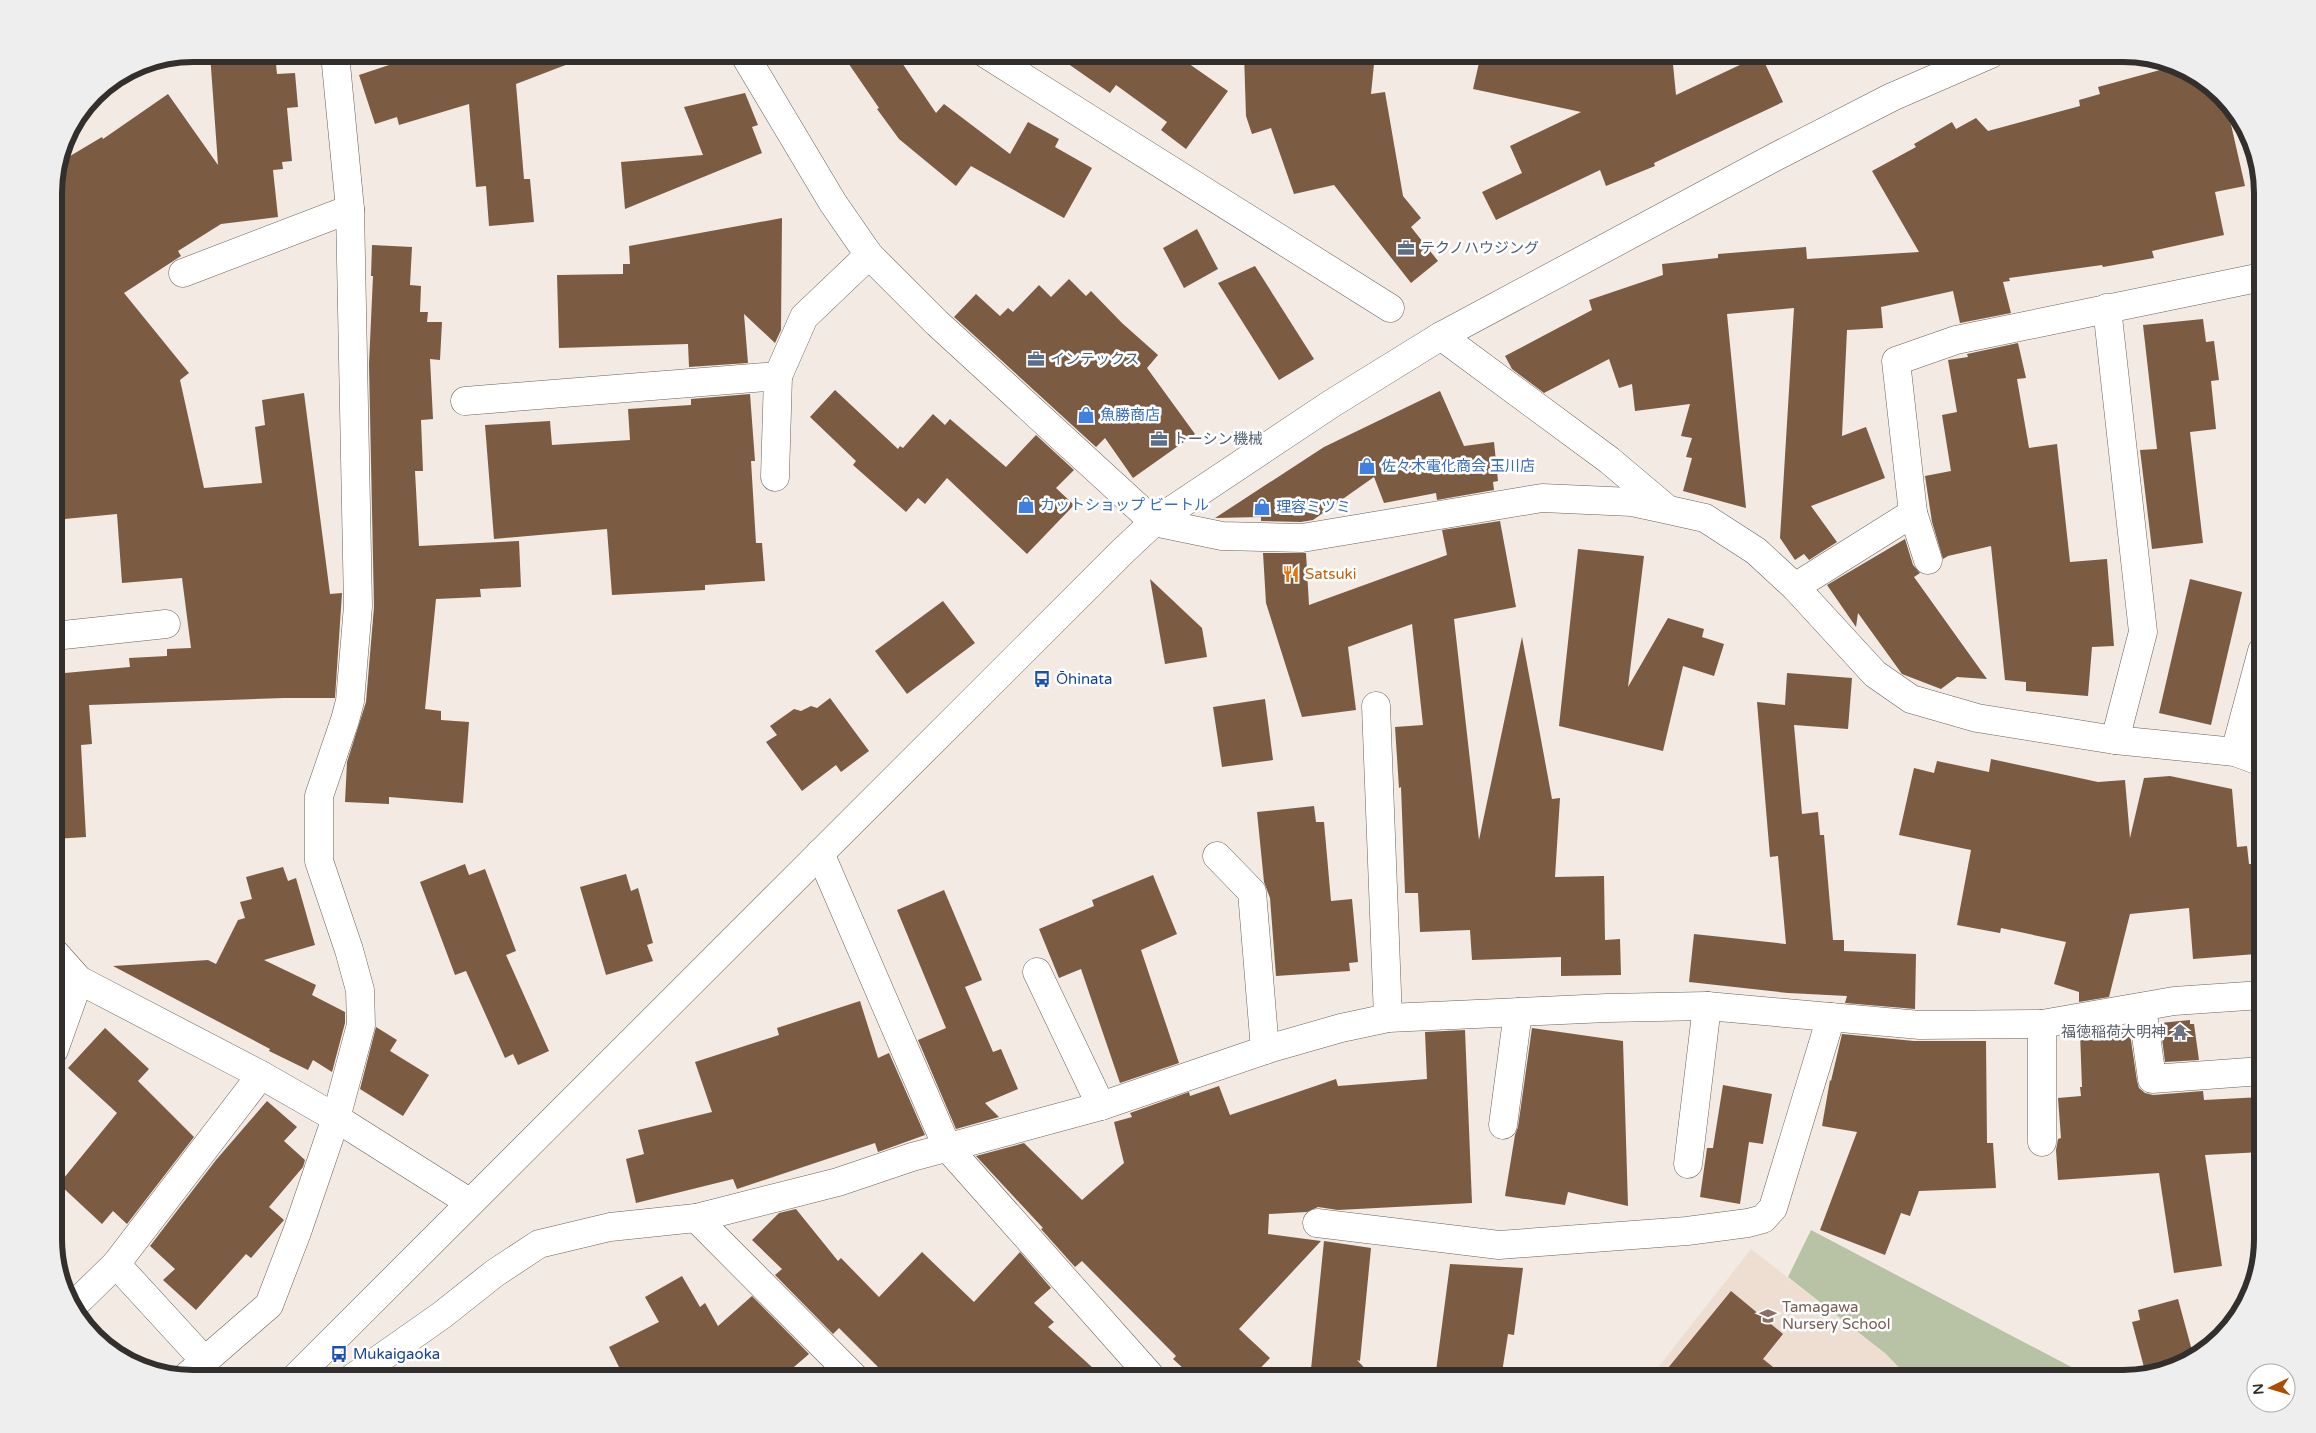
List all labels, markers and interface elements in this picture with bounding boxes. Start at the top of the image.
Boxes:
office icon: テクノハウジング [1396,238,1416,258]
place label: テクノハウジング [1420,239,1539,257]
office icon: インテックス [1026,349,1046,369]
place label: インテックス [1050,350,1140,368]
shop icon: 魚勝商店 [1076,405,1096,425]
place label: 魚勝商店 [1100,406,1160,424]
office icon: トーシン機械 [1149,429,1169,449]
place label: トーシン機械 [1173,430,1263,448]
shop icon: 佐々木電化商会 玉川店 [1357,456,1377,476]
place label: 佐々木電化商会 玉川店 [1381,457,1535,475]
shop icon: カットショップ ビートル [1016,495,1036,515]
place label: カットショップ ビートル [1040,496,1209,514]
shop icon: 理容ミツミ [1252,497,1272,517]
place label: 理容ミツミ [1276,498,1351,516]
restaurant icon: Satsuki [1281,564,1301,584]
place label: Satsuki [1305,565,1356,583]
bus stop icon: Ōhinata [1032,669,1052,689]
place label: Ōhinata [1056,670,1112,688]
temple icon: 福徳稲荷大明神 [2170,1022,2190,1042]
place label: 福徳稲荷大明神 [2061,1023,2166,1041]
place label: Tamagawa Nursery School [1782,1298,1890,1333]
school or university icon: Tamagawa Nursery School [1758,1306,1778,1326]
bus stop icon: Mukaigaoka [329,1344,349,1364]
place label: Mukaigaoka [353,1345,440,1363]
north arrow [2246,1363,2296,1413]
text: N [2250,1383,2268,1395]

